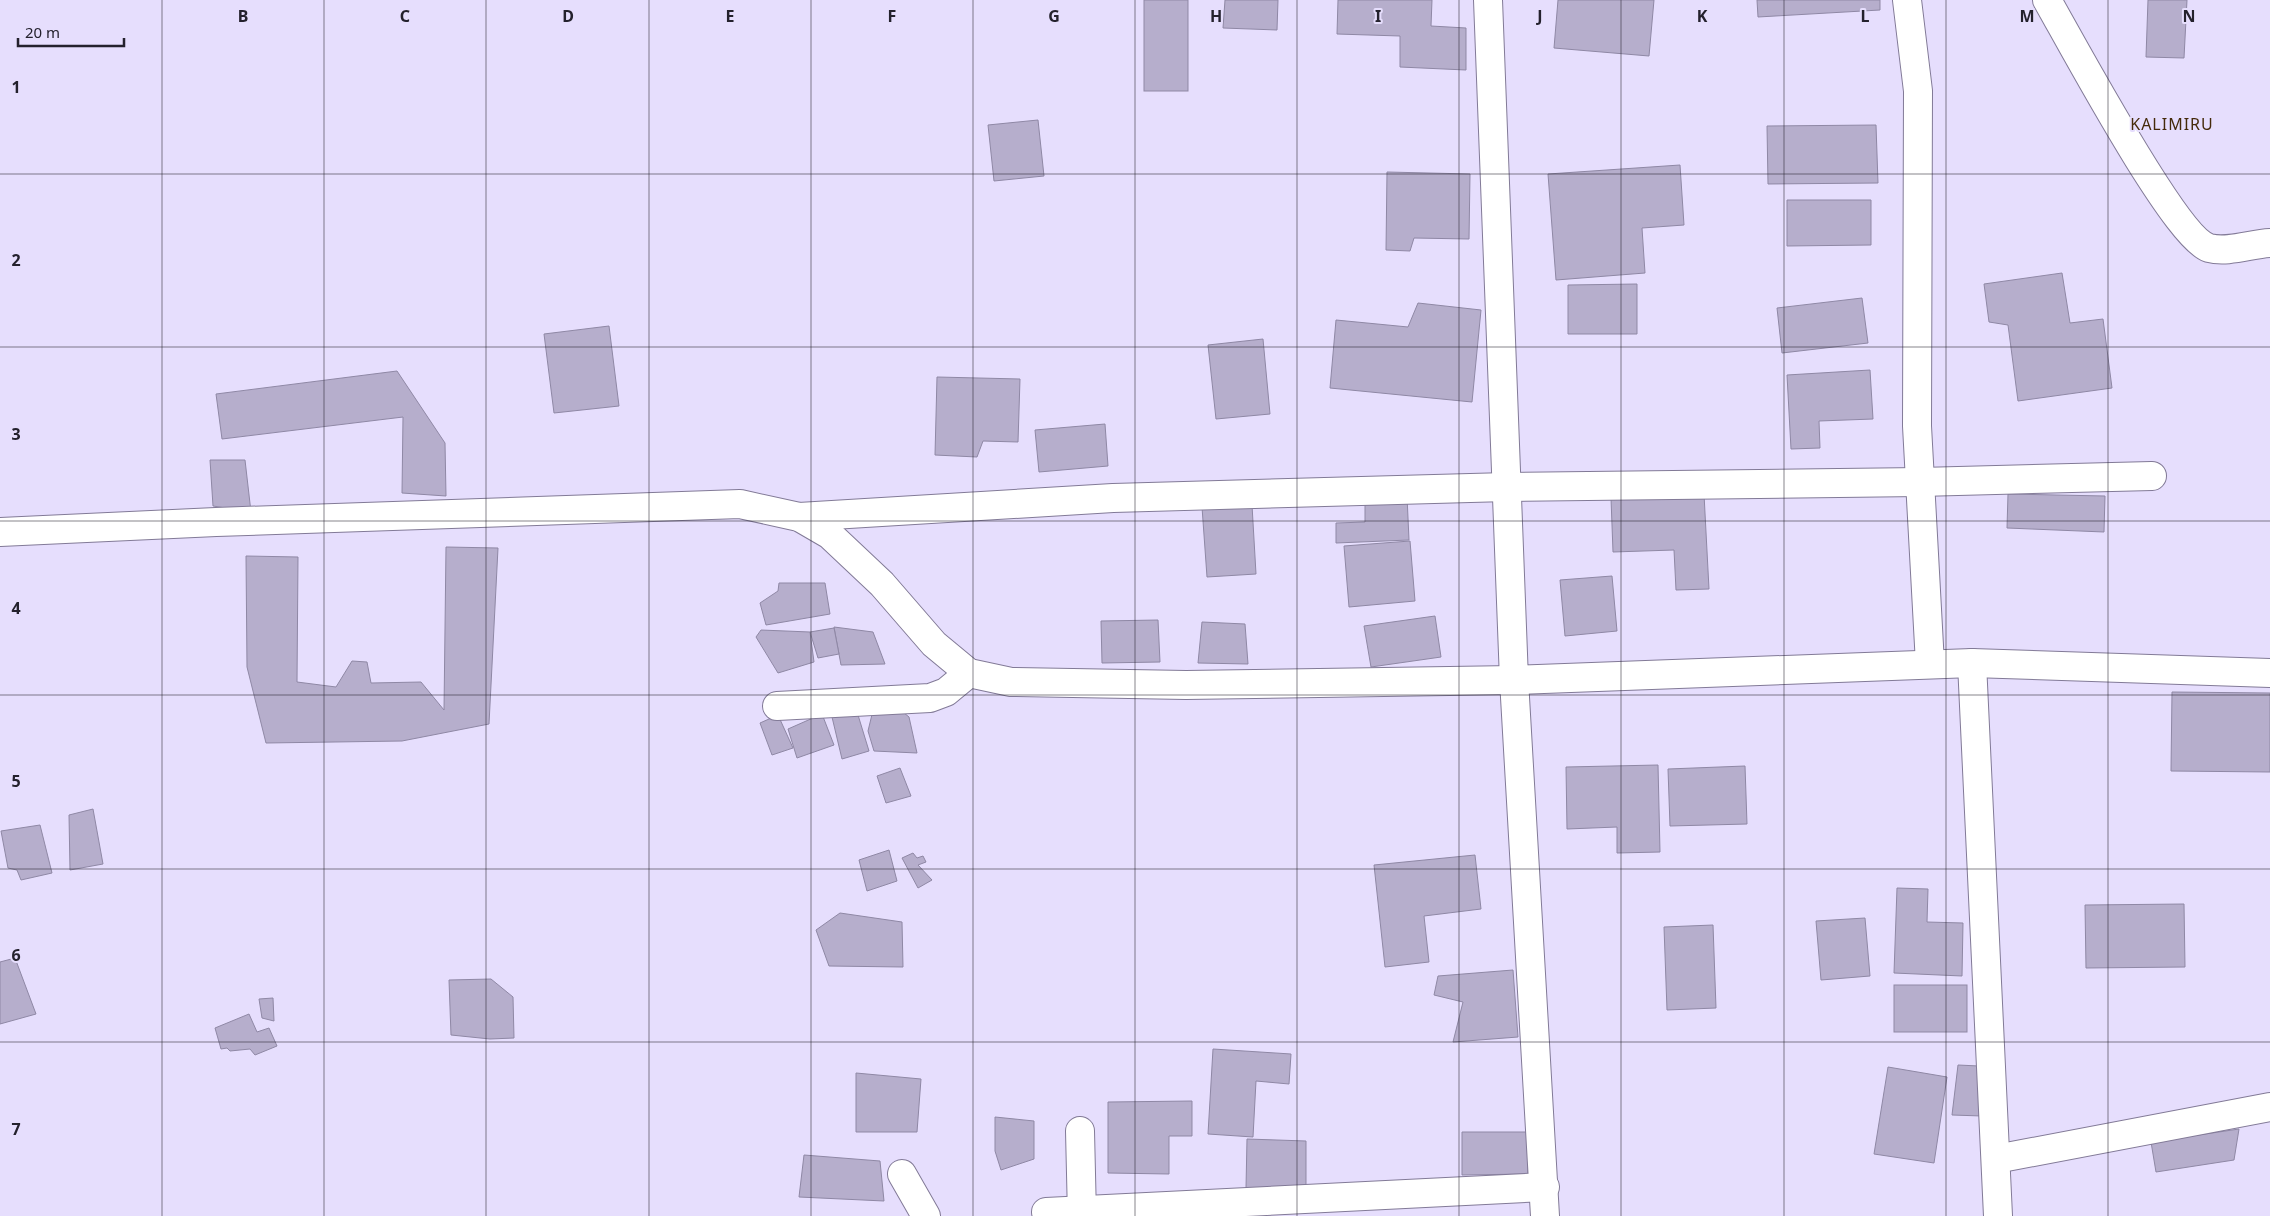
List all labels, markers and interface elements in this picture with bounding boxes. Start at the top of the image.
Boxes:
text: B [238,5,248,27]
text: C [400,5,410,27]
text: D [562,5,574,27]
text: E [726,5,735,27]
text: F [888,5,896,27]
text: G [1048,5,1060,27]
text: H [1210,5,1222,27]
text: I [1375,5,1381,27]
text: J [1535,5,1543,27]
text: K [1697,5,1708,27]
text: L [1861,5,1870,27]
text: M [2019,5,2035,27]
text: N [2182,5,2196,27]
scale bar [18,15,124,47]
text: 20 m [25,22,60,42]
text: 1 [11,76,21,98]
district label: KALIMIRU [2130,113,2214,135]
text: 2 [11,249,21,271]
text: 3 [11,423,21,445]
text: 4 [11,597,21,619]
text: 5 [11,770,21,792]
text: 6 [11,944,21,966]
text: 7 [11,1118,21,1140]

